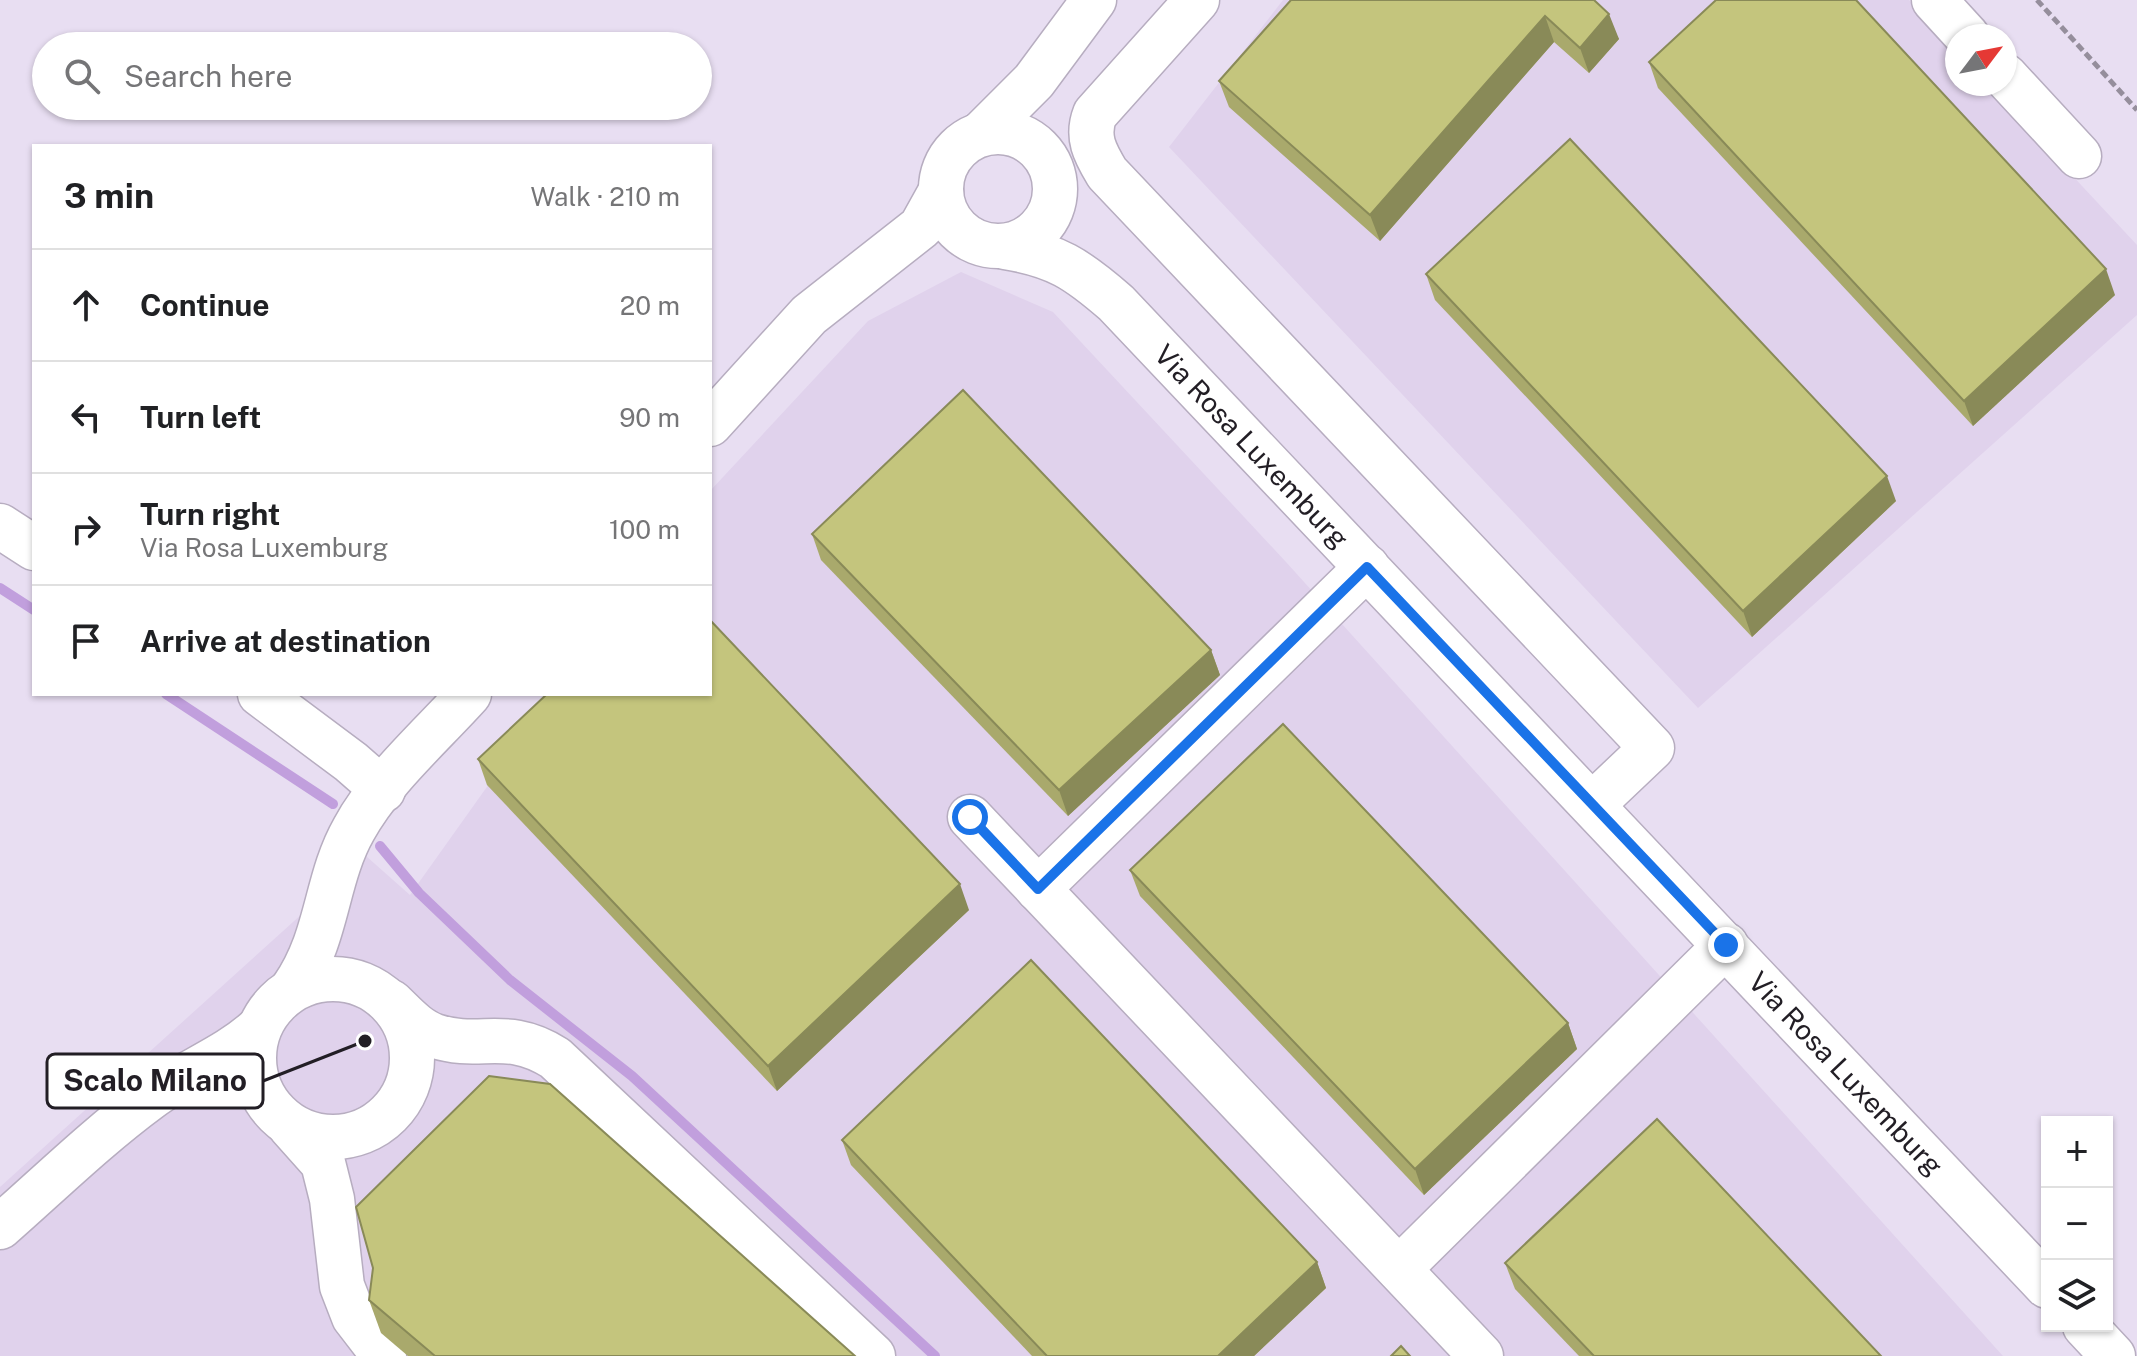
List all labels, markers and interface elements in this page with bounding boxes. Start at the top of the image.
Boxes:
north arrow [1945,24,2017,96]
search box [32,32,712,120]
icon: search [60,54,104,98]
text: Search here [124,58,292,94]
text: 3 min [64,176,154,216]
text: Walk · 210 m [530,181,680,212]
icon: ahead [64,283,108,327]
text: Continue [140,287,270,323]
text: 20 m [620,290,680,321]
street label: Via Rosa Luxemburg [1148,337,1356,555]
icon: left [64,395,108,439]
text: Turn left [140,399,261,435]
text: 90 m [619,402,680,433]
text: Turn right [140,496,280,532]
icon: right [64,507,108,551]
text: 100 m [609,514,680,545]
text: Via Rosa Luxemburg [140,532,389,563]
icon: arrive [64,619,108,663]
text: Arrive at destination [140,623,431,659]
route start [952,799,988,835]
route end [1708,927,1744,963]
street label: Via Rosa Luxemburg [1742,965,1950,1182]
callout: Scalo Milano [47,1054,263,1108]
text: Scalo Milano [63,1062,247,1098]
map controls [2041,1116,2113,1332]
button: + [2041,1116,2113,1188]
button: − [2041,1188,2113,1260]
button: layers [2041,1260,2113,1332]

